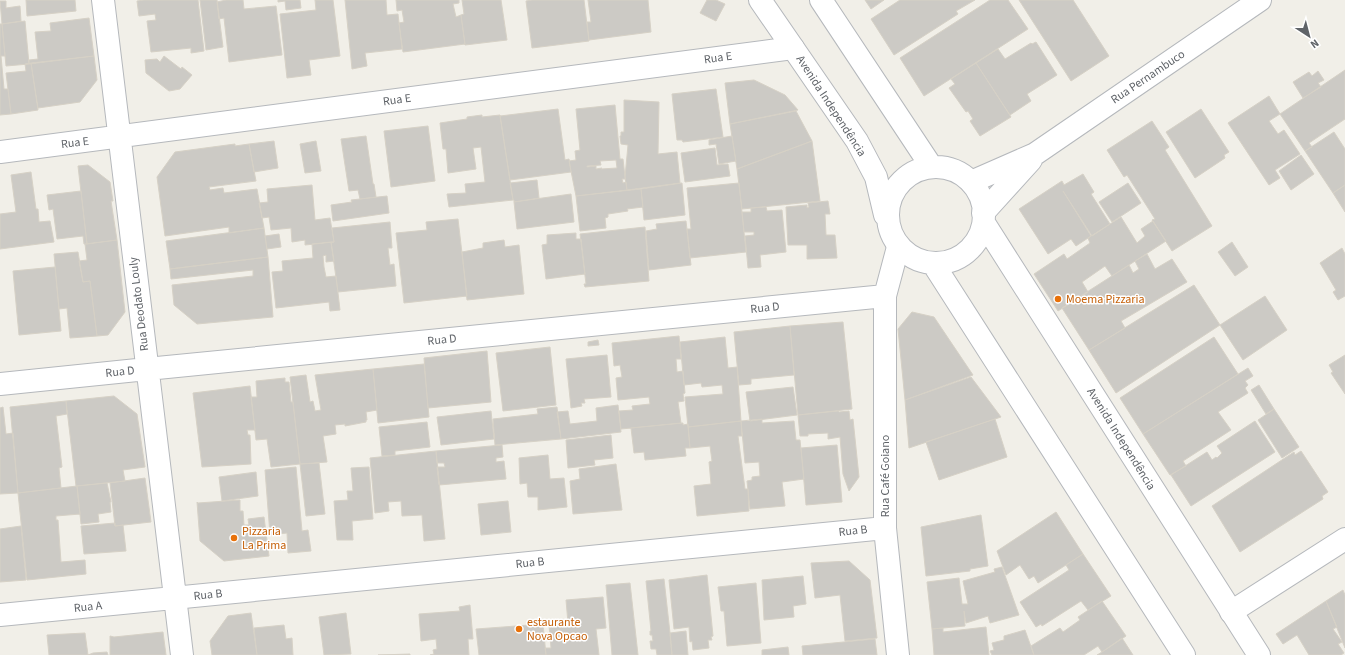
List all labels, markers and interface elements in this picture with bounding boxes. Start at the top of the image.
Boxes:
north arrow [1289,16,1329,56]
text: N [1307,35,1322,52]
street label: Rua Pernambuco [1108,46,1188,108]
street label: Rua E [703,48,733,68]
street label: Avenida Independência [792,52,870,160]
street label: Rua E [382,90,412,110]
street label: Rua E [60,133,90,153]
street label: Rua Deodato Louly [125,256,153,352]
place label: Moema Pizzaria [1066,291,1144,308]
marker: Moema Pizzaria [1053,294,1063,304]
street label: Rua D [750,298,780,318]
street label: Rua D [427,330,457,350]
street label: Rua D [105,362,135,382]
street label: Avenida Independência [1083,385,1159,493]
street label: Rua Café Goiano [877,435,894,517]
street label: Rua B [838,521,868,541]
place label: Pizzaria La Prima [242,523,286,554]
marker: Pizzaria La Prima [229,533,239,543]
street label: Rua B [515,553,545,573]
street label: Rua B [193,585,223,605]
street label: Rua A [73,597,103,617]
place label: estaurante Nova Opcao [527,614,588,645]
marker: estaurante Nova Opcao [514,624,524,634]

